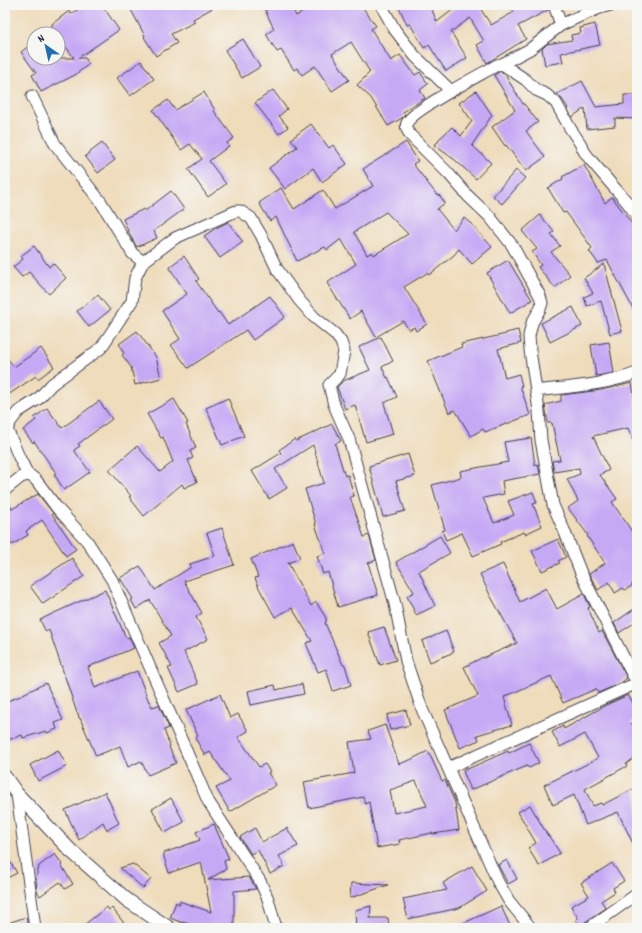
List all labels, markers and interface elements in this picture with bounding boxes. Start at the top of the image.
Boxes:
north arrow [26,26,66,66]
text: N [35,31,49,48]

